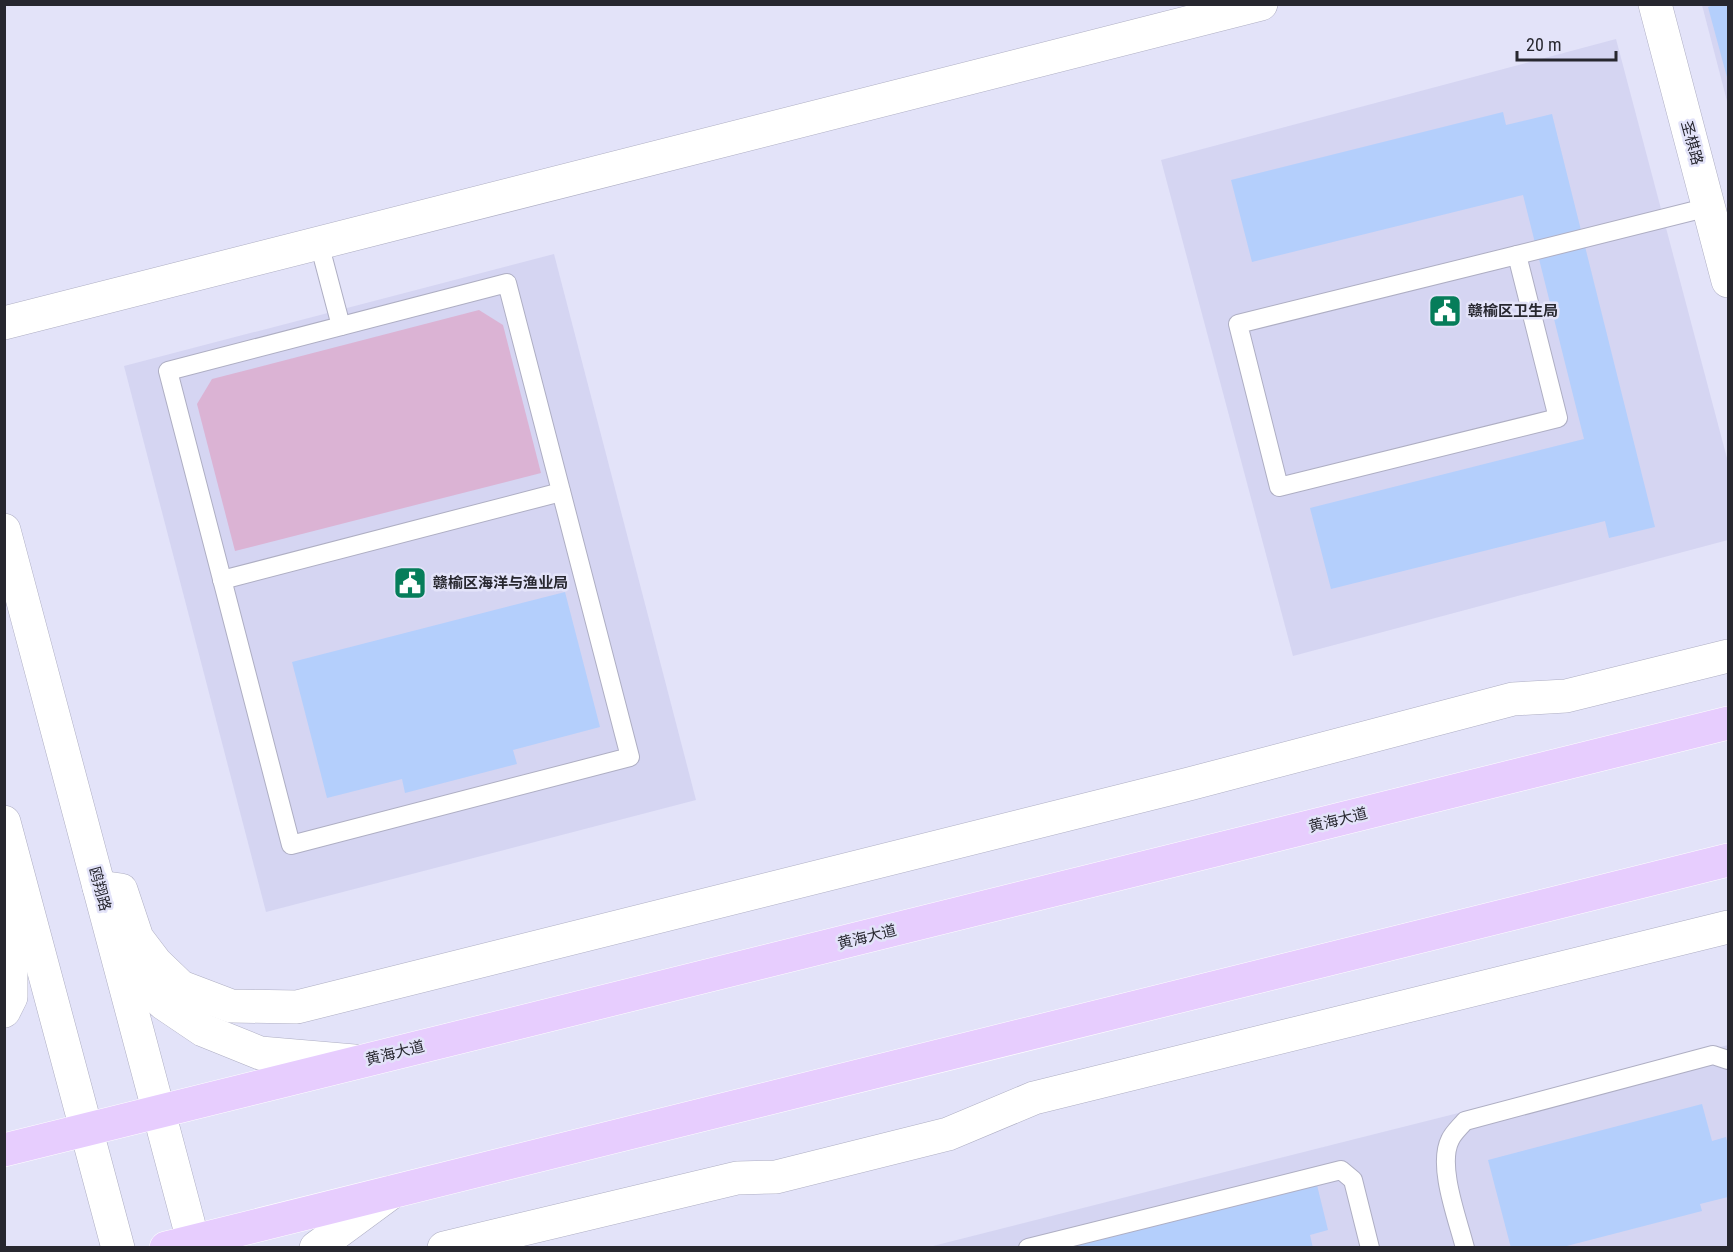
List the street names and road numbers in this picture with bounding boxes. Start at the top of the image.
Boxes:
street label: 圣棋路 [1677,119,1707,167]
street label: 黄海大道 [1307,804,1369,836]
street label: 鸥翔路 [85,865,115,913]
street label: 黄海大道 [836,921,898,953]
street label: 黄海大道 [364,1037,426,1069]

